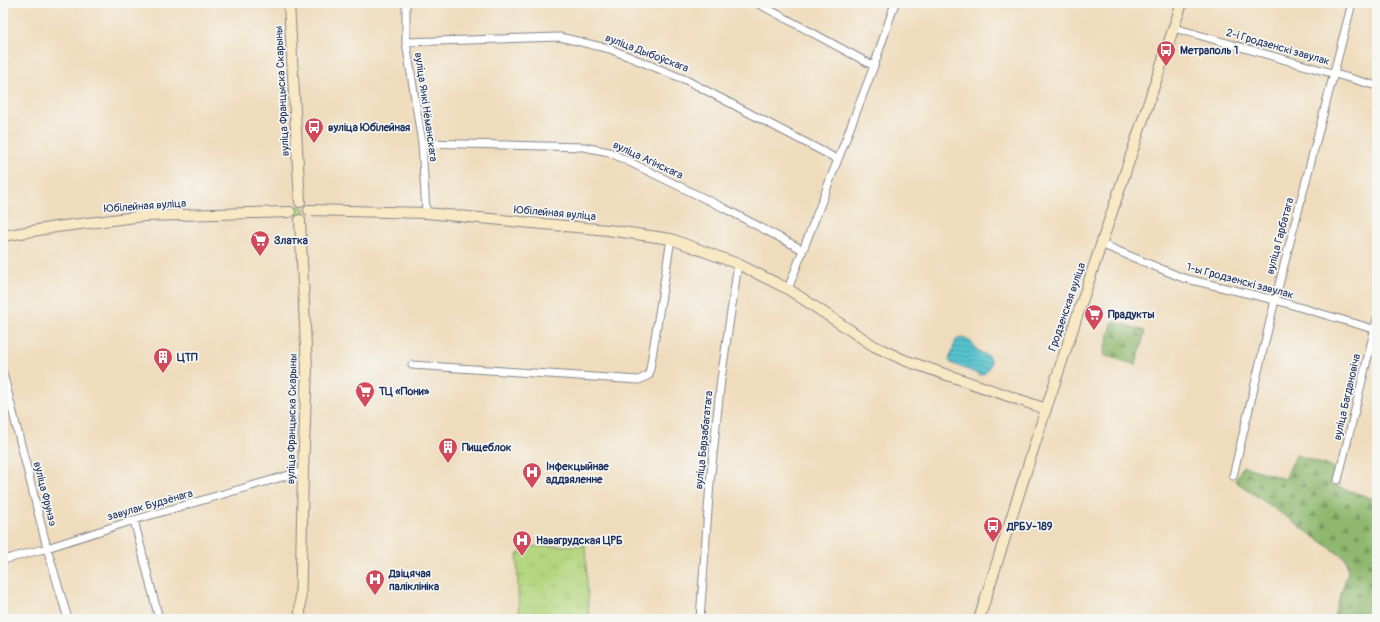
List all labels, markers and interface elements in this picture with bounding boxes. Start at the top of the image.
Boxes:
street label: вуліца Францыска Скарыны [272,25,292,157]
street label: 2-і Гродзенскі завулак [1225,26,1332,68]
street label: вуліца Дыбоўскага [604,31,690,75]
bus stop icon: Метраполь 1 [1155,39,1177,67]
place label: Метраполь 1 [1180,44,1238,57]
street label: вуліца Янкі Нёманскага [412,52,440,162]
bus stop icon: вуліца Юбілейная [303,116,325,144]
place label: вуліца Юбілейная [328,121,410,134]
street label: вуліца Агінскага [611,138,685,182]
street label: вуліца Гарбатага [1264,196,1296,276]
street label: Юбілейная вуліца [104,197,186,215]
street label: Юбілейная вуліца [513,203,597,223]
supermarket icon: Златка [249,229,271,257]
place label: Златка [274,234,308,247]
street label: 1-ы Гродзенскі завулак [1185,260,1295,302]
street label: Гродзенская вуліца [1046,261,1088,353]
supermarket icon: Прадукты [1083,303,1105,331]
place label: Прадукты [1108,308,1154,321]
building icon: ЦТП [152,346,174,374]
place label: ЦТП [177,351,198,364]
street label: вуліца Багдановіча [1331,352,1363,442]
street label: вуліца Францыска Скарыны [284,354,300,484]
supermarket icon: ТЦ «Пони» [354,380,376,408]
place label: ТЦ «Пони» [378,385,430,398]
street label: вуліца Барзабагатага [692,390,716,490]
building icon: Пищеблок [437,436,459,464]
place label: Пищеблок [462,441,512,454]
street label: вуліца Фрунзэ [31,460,59,528]
place label: Інфекцыйнае аддзяленне [546,460,609,486]
hospital icon: Інфекцыйнае аддзяленне [521,461,543,489]
street label: завулак Будзёнага [106,487,194,523]
bus stop icon: ДРБУ-189 [982,515,1004,543]
place label: ДРБУ-189 [1006,520,1053,533]
hospital icon: Навагрудская ЦРБ [511,529,533,557]
place label: Навагрудская ЦРБ [536,534,623,547]
place label: Дзіцячая паліклініка [388,567,439,593]
hospital icon: Дзіцячая паліклініка [364,568,386,596]

